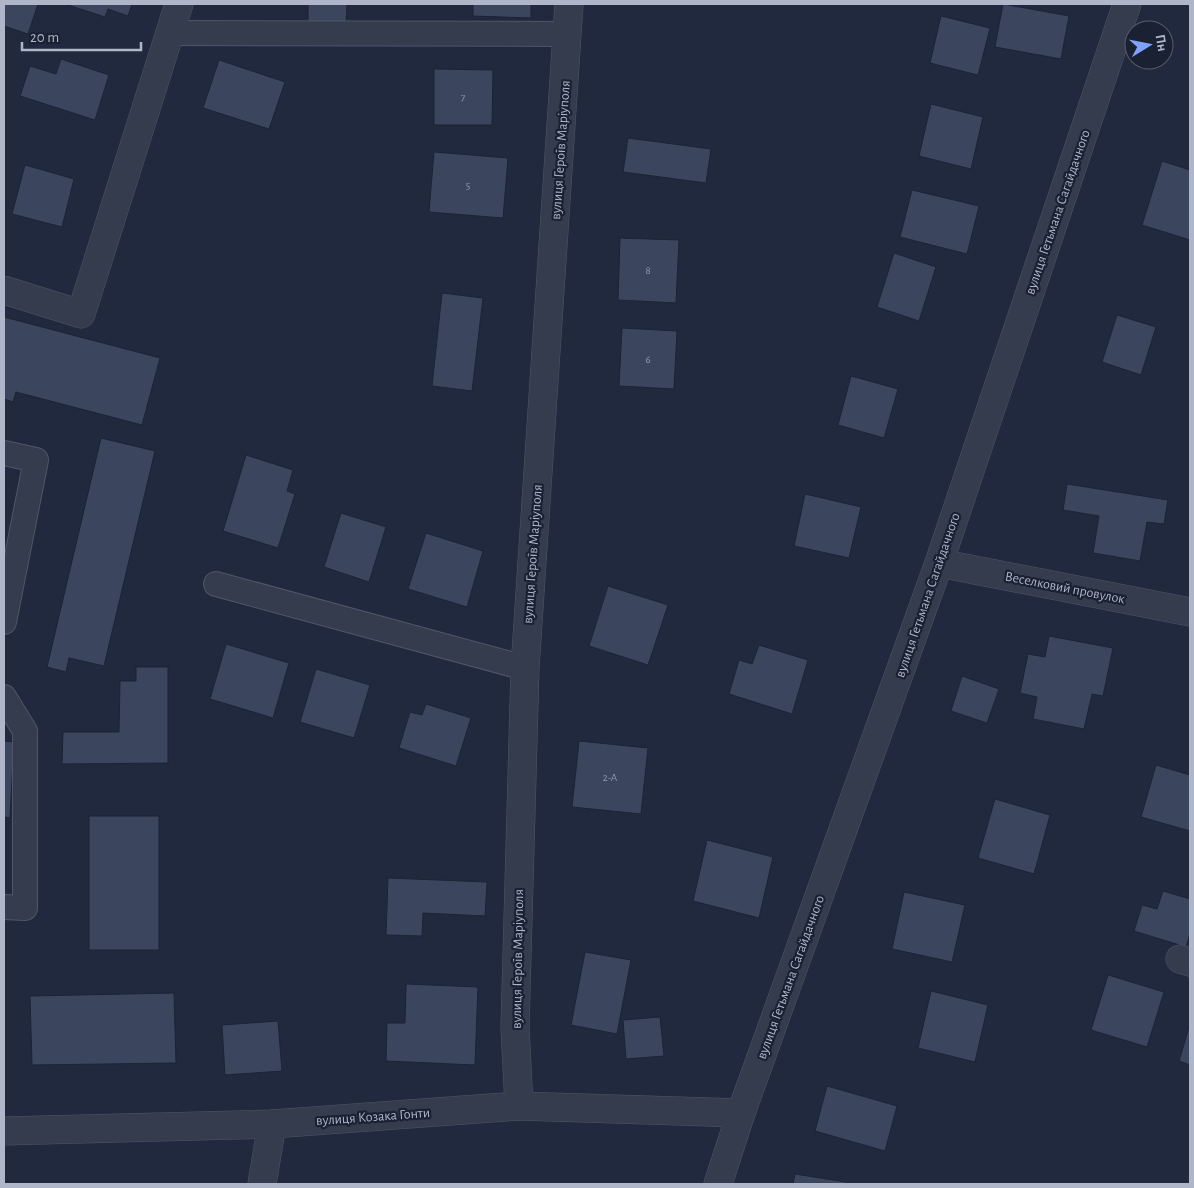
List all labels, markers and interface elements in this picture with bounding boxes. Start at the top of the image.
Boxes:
scale bar [22,20,141,52]
north arrow [1124,20,1174,70]
text: 20 m [30,30,59,45]
text: Пн [1152,33,1169,53]
street label: вулиця Героїв Маріуполя [549,80,573,220]
house number: 7 [461,92,466,103]
street label: вулиця Гетьмана Сагайдачного [1023,128,1093,296]
house number: 5 [466,180,471,191]
house number: 8 [645,265,651,276]
house number: 6 [645,354,651,365]
street label: вулиця Героїв Маріуполя [521,484,545,624]
street label: вулиця Гетьмана Сагайдачного [893,511,963,679]
street label: Веселковий провулок [1004,569,1126,607]
house number: 2-А [603,772,618,783]
street label: вулиця Героїв Маріуполя [510,889,526,1029]
street label: вулиця Гетьмана Сагайдачного [755,893,827,1061]
street label: вулиця Козака Гонти [315,1106,431,1128]

